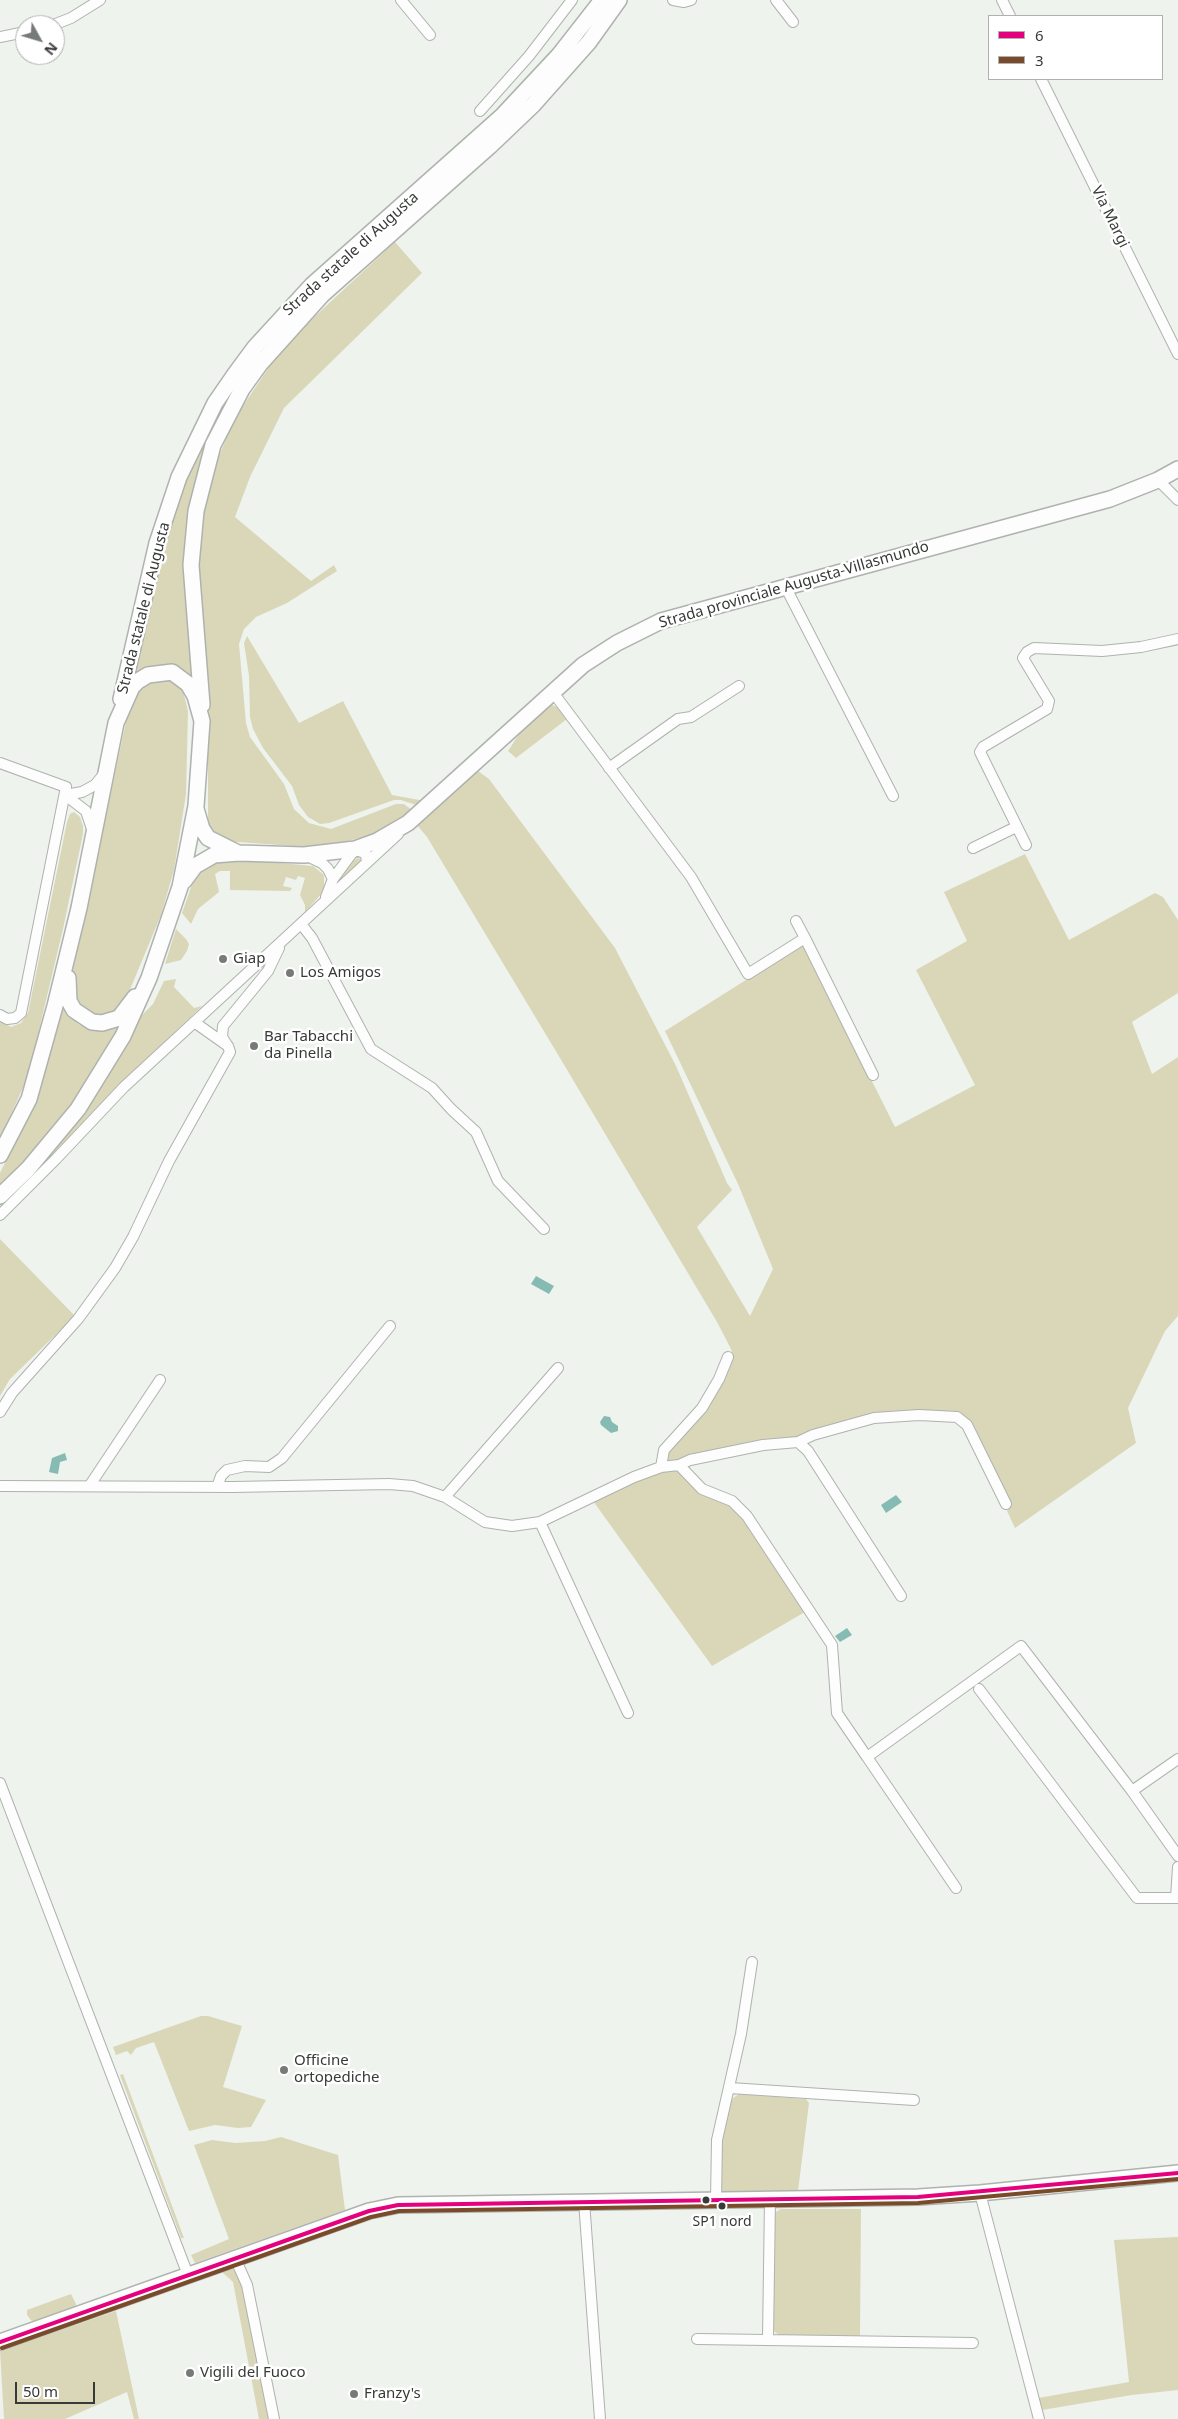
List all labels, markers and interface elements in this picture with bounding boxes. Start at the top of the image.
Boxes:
north arrow [15,15,65,65]
legend [988,15,1163,80]
text: 6 [1035,25,1044,45]
text: N [40,39,62,60]
text: 3 [1035,50,1044,70]
street label: Via Margi [1087,183,1133,251]
street label: Strada statale di Augusta [280,188,422,320]
street label: Strada statale di Augusta [114,520,174,696]
street label: Strada provinciale Augusta-Villasmundo [657,538,931,632]
place label: Giap [233,950,265,968]
marker: Giap [217,953,229,965]
place label: Los Amigos [300,964,381,982]
marker: Los Amigos [284,967,296,979]
place label: Bar Tabacchi da Pinella [264,1028,353,1063]
marker: Bar Tabacchi da Pinella [248,1040,260,1052]
place label: Officine ortopediche [294,2052,379,2087]
marker: Officine ortopediche [278,2064,290,2076]
unlabelled marker [701,2195,711,2205]
marker: SP1 nord [717,2201,727,2211]
place label: SP1 nord [692,2214,752,2230]
place label: Vigili del Fuoco [200,2364,305,2382]
marker: Vigili del Fuoco [184,2367,196,2379]
scale bar [18,2372,98,2404]
text: 50 m [23,2381,58,2401]
place label: Franzy's [364,2385,421,2403]
marker: Franzy's [348,2388,360,2400]

